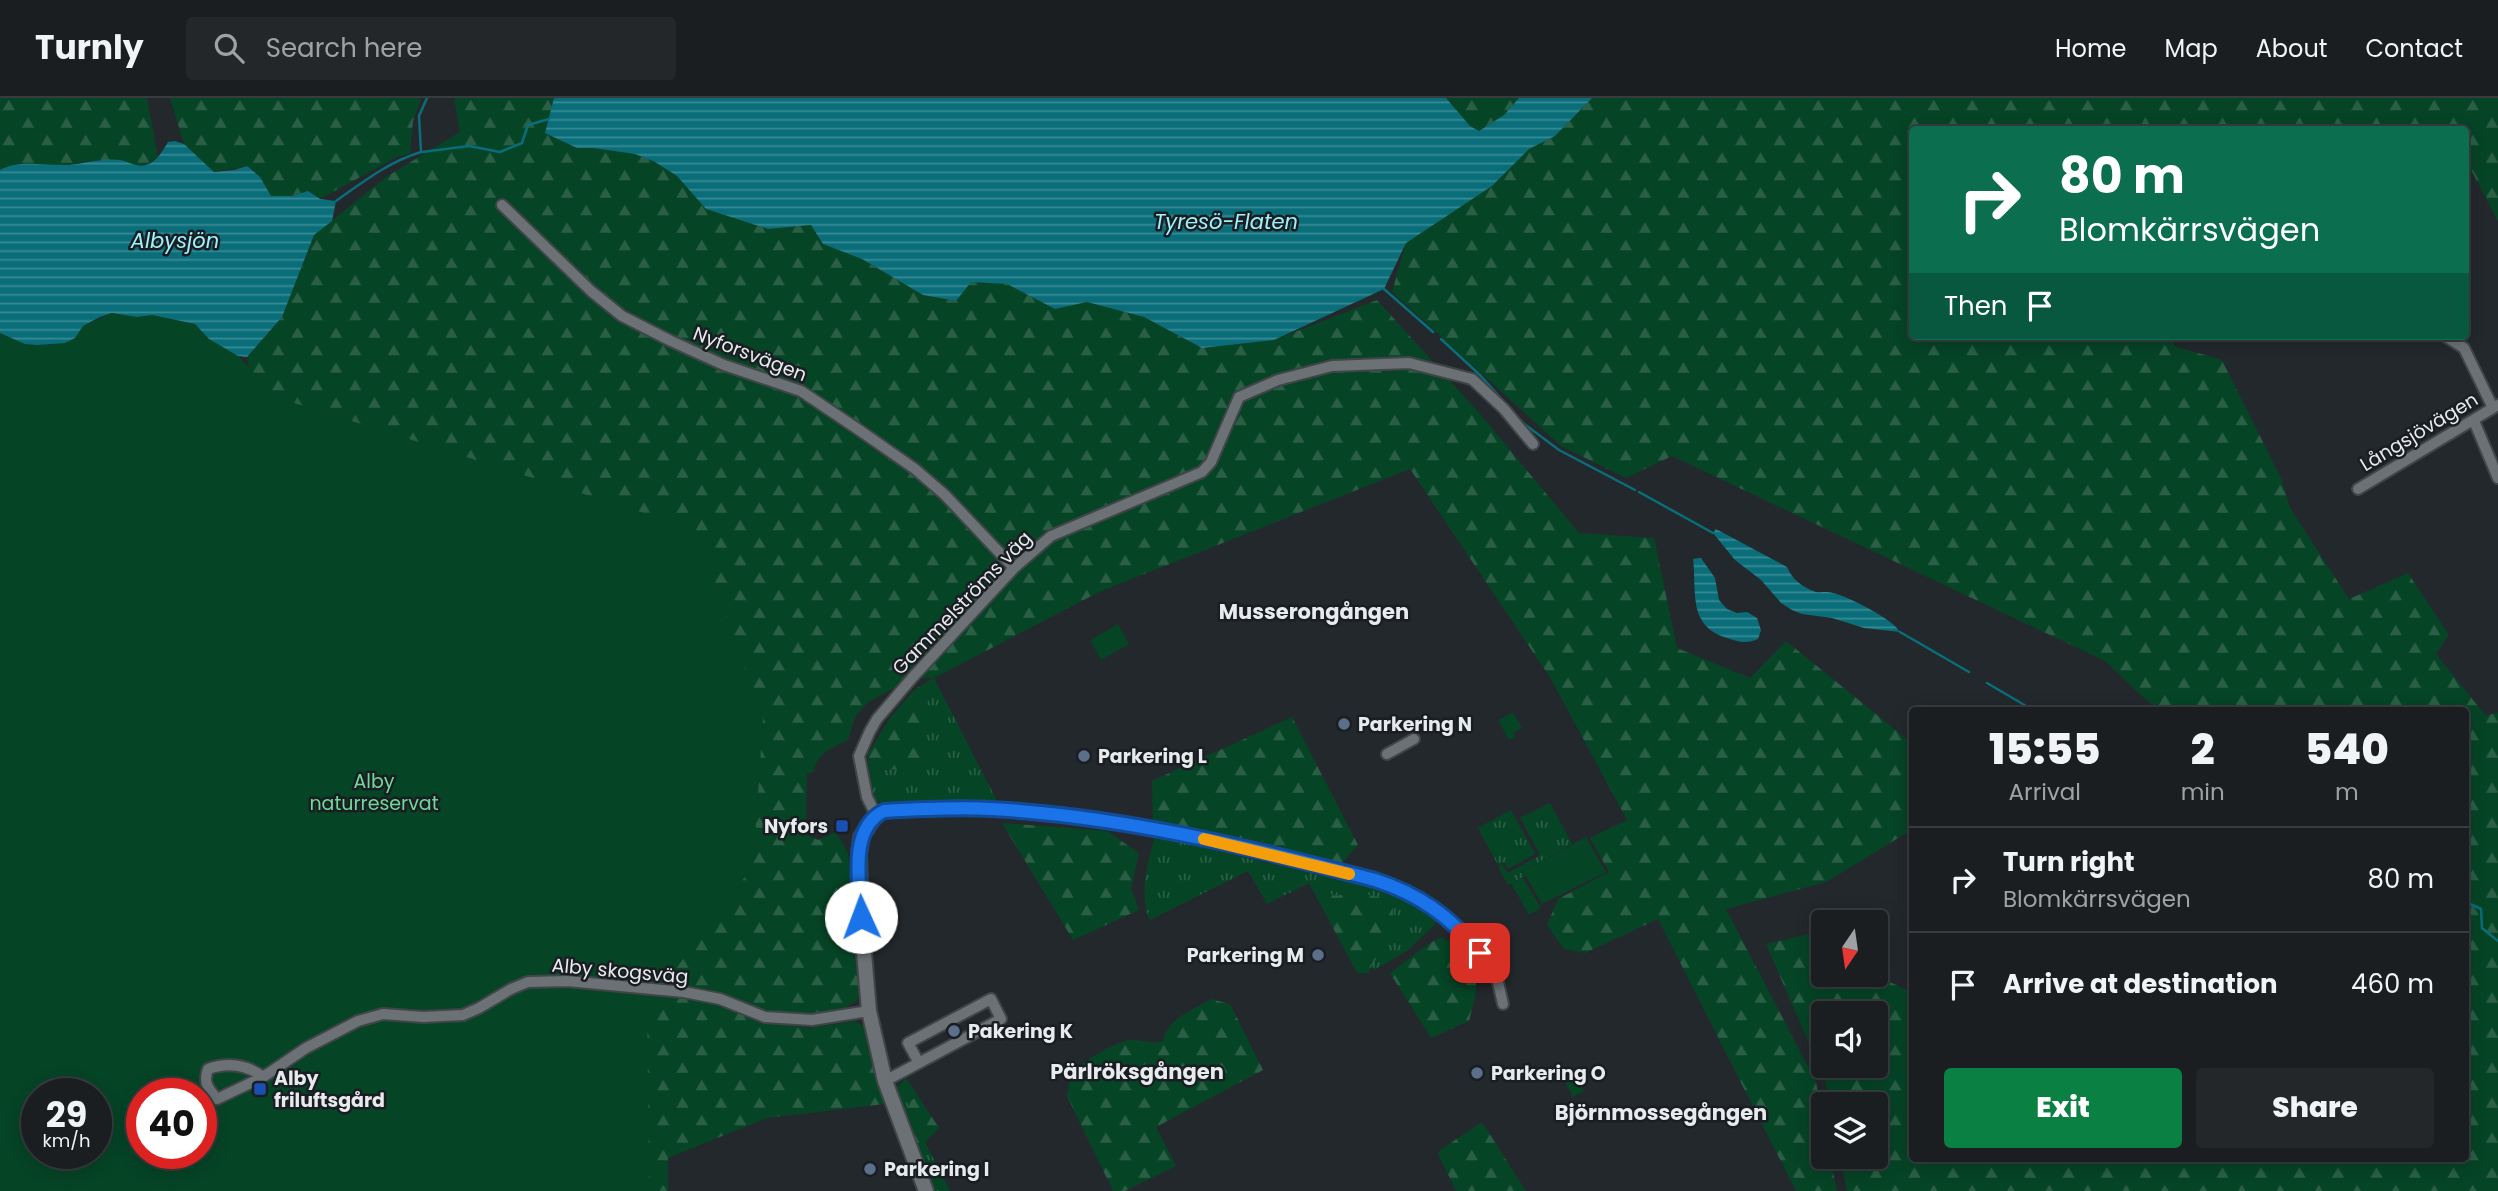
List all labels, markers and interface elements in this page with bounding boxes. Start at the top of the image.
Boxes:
search box [186,17,676,80]
text: Turnly [35,24,144,71]
icon: search [210,29,248,67]
text: Search here [266,30,422,66]
text: Home [2055,32,2127,65]
text: Map [2165,32,2218,65]
text: About [2256,32,2327,65]
text: Contact [2365,32,2463,65]
text: 80 m [2059,142,2185,210]
icon: right [1944,154,2035,245]
water label: Tyresö-Flaten [1154,207,1298,236]
text: Blomkärrsvägen [2059,207,2320,252]
water label: Albysjön [130,226,219,255]
icon: arrive [2021,287,2059,325]
text: Then [1944,288,2007,324]
street label: Nyforsvägen [689,320,811,388]
street label: Långsjövägen [2355,386,2483,478]
street label: Gammelströms väg [886,525,1038,681]
district label: Musserongången [1219,597,1409,626]
place label: Parkering N [1358,711,1472,738]
marker: Parkering N [1336,716,1352,732]
text: 15:55 [1989,720,2101,779]
text: 2 [2191,720,2215,779]
text: 540 [2305,720,2389,779]
place label: Parkering L [1098,743,1207,770]
marker: Parkering L [1076,748,1092,764]
park label: Alby naturreservat [309,768,439,817]
text: Arrival [2009,776,2081,808]
text: min [2181,776,2225,808]
text: m [2335,776,2359,808]
place label: Nyfors [764,813,828,840]
marker: Nyfors [834,818,850,834]
text: Turn right [2003,844,2135,880]
icon: right [1944,861,1982,899]
text: 80 m [2368,861,2434,897]
position arrow [824,880,898,954]
text: Blomkärrsvägen [2003,883,2191,915]
north arrow [1811,910,1888,987]
map controls [1811,910,1888,1169]
pin [1450,923,1510,983]
icon: arrive [1461,934,1499,972]
place label: Parkering M [1187,942,1304,969]
marker: Parkering M [1310,947,1326,963]
street label: Alby skogsväg [551,952,689,990]
icon: arrive [1944,966,1982,1004]
text: Arrive at destination [2003,966,2278,1002]
text: 460 m [2351,966,2434,1002]
button: sound [1811,1001,1888,1078]
place label: Pakering K [968,1018,1073,1045]
marker: Pakering K [946,1023,962,1039]
district label: Pärlröksgången [1050,1057,1224,1086]
place label: Parkering O [1491,1060,1606,1087]
place label: Alby friluftsgård [274,1065,385,1114]
marker: Parkering O [1469,1065,1485,1081]
button: Exit [1944,1068,2182,1148]
button: Share [2196,1068,2434,1148]
speed limit sign: 40 [126,1078,217,1169]
marker: Alby friluftsgård [252,1081,268,1097]
text: 29 [46,1090,87,1139]
button: layers [1811,1092,1888,1169]
district label: Björnmossegången [1555,1098,1767,1127]
text: km/h [43,1128,90,1153]
place label: Parkering I [884,1156,989,1183]
marker: Parkering I [862,1161,878,1177]

